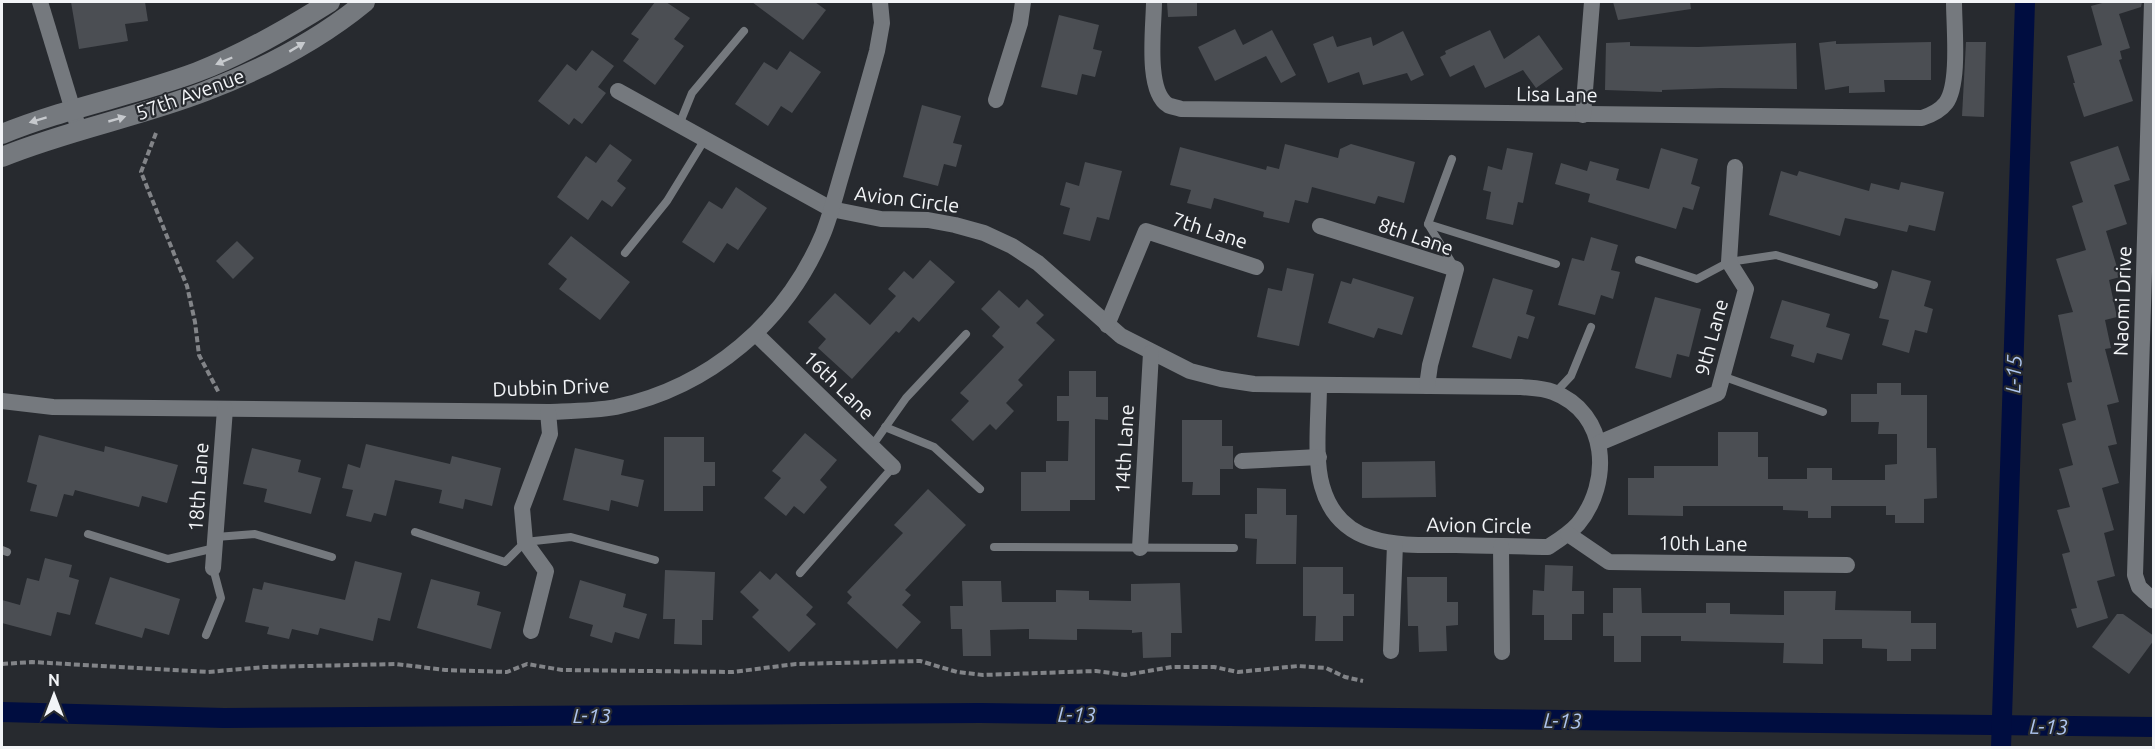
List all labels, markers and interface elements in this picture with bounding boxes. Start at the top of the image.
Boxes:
one-way arrow [289,42,305,53]
one-way arrow [215,56,232,65]
street label: 57th Avenue [133,64,247,124]
street label: Lisa Lane [1516,82,1598,106]
one-way arrow [108,114,126,123]
one-way arrow [29,116,47,125]
street label: Avion Circle [853,181,961,217]
street label: 7th Lane [1169,207,1251,253]
street label: 8th Lane [1375,212,1457,260]
street label: Naomi Drive [2109,246,2135,356]
street label: 9th Lane [1690,296,1732,378]
street label: 16th Lane [799,346,879,424]
water label: L-15 [2000,354,2026,394]
street label: Dubbin Drive [492,373,610,401]
street label: 14th Lane [1110,404,1138,494]
street label: 18th Lane [183,442,213,532]
street label: Avion Circle [1426,513,1532,537]
street label: 10th Lane [1658,531,1748,555]
north arrow [24,665,84,725]
text: N [48,671,60,689]
water label: L-13 [1057,702,1097,726]
water label: L-13 [573,703,611,727]
water label: L-13 [1543,708,1583,732]
water label: L-13 [2029,714,2069,738]

